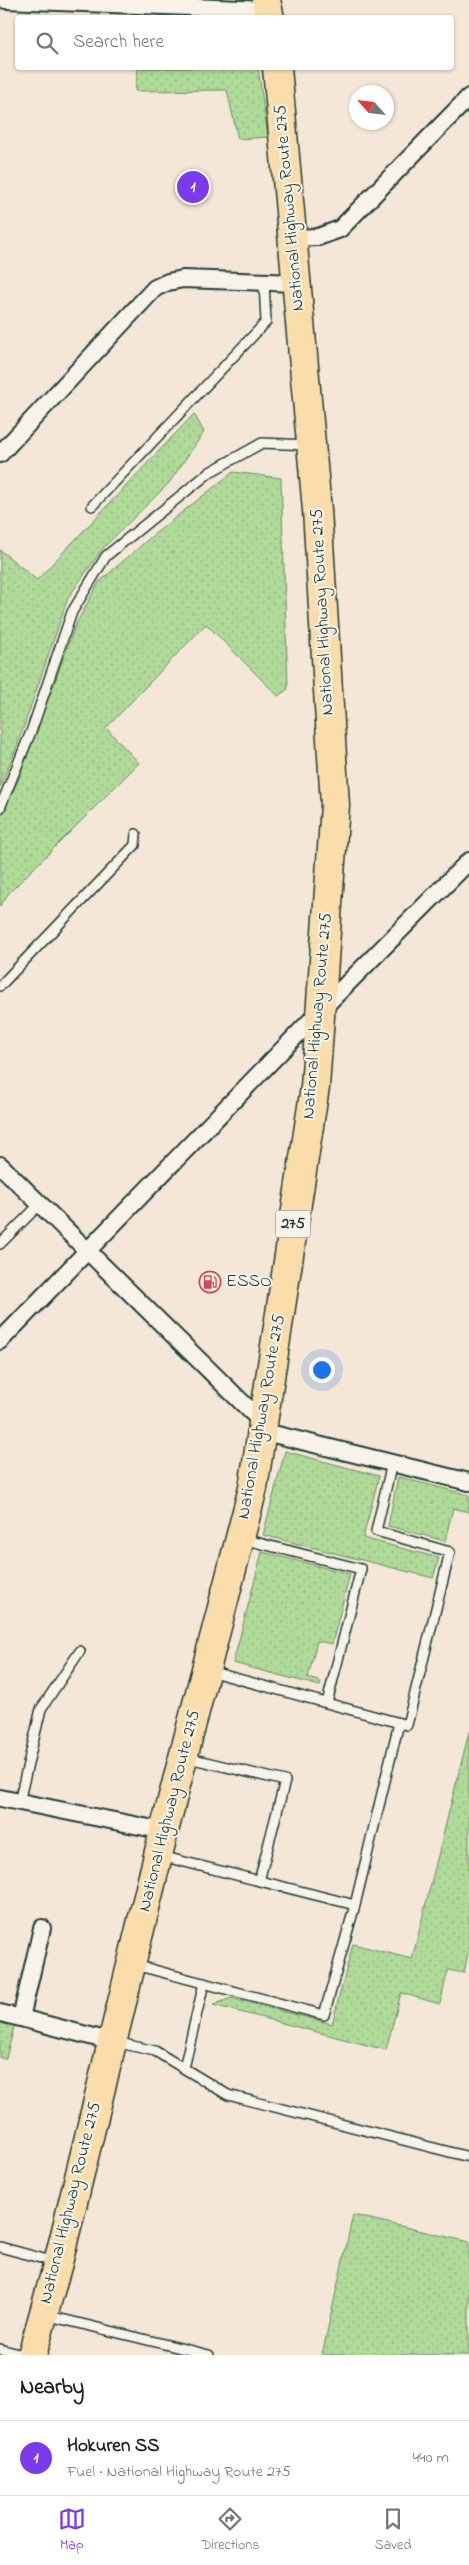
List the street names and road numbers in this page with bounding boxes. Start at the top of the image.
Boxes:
street label: National Highway Route 275 [268,104,313,312]
street label: National Highway Route 275 [305,508,342,716]
street label: National Highway Route 275 [296,912,341,1120]
road number: 275 [276,1210,310,1238]
street label: National Highway Route 275 [231,1313,294,1521]
street label: National Highway Route 275 [132,1707,209,1915]
street label: National Highway Route 275 [33,2099,110,2307]

